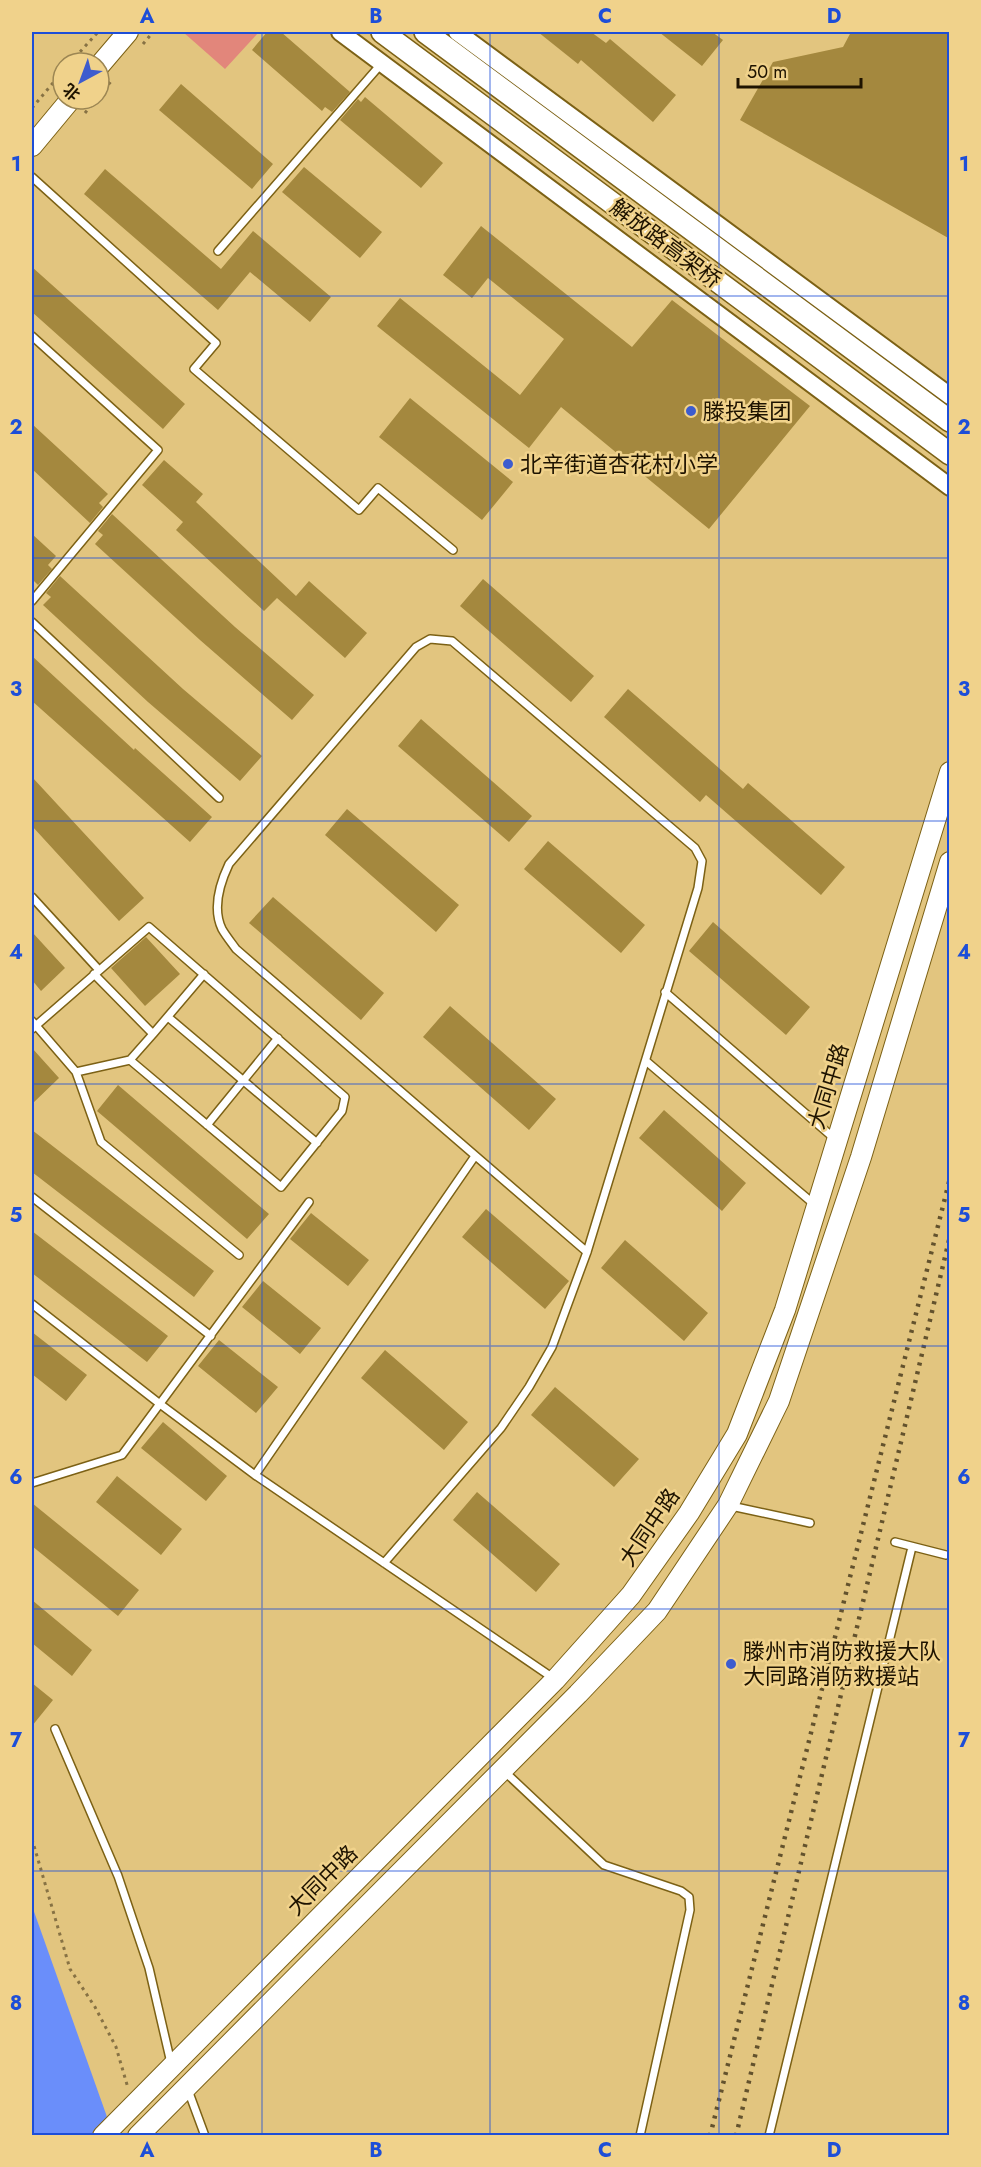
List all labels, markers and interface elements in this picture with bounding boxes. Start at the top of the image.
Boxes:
text: A [139,2,155,31]
text: B [369,2,383,31]
text: C [598,2,612,31]
text: D [827,2,841,31]
north arrow [51,51,111,111]
scale bar [738,51,861,89]
text: 50 m [747,59,787,85]
text: 北 [58,78,85,106]
text: 1 [11,150,21,179]
text: 1 [959,150,969,179]
street label: 解放路高架桥 [604,190,728,296]
place label: 滕投集团 [703,395,791,427]
marker: 滕投集团 [684,404,698,418]
text: 2 [9,413,23,442]
text: 2 [957,413,971,442]
place label: 北辛街道杏花村小学 [520,448,718,480]
marker: 北辛街道杏花村小学 [501,457,515,471]
text: 3 [10,675,22,704]
text: 3 [958,675,970,704]
text: 4 [9,938,23,967]
text: 4 [957,938,971,967]
street label: 大同中路 [800,1039,856,1133]
text: 5 [10,1201,23,1230]
text: 5 [958,1201,971,1230]
text: 6 [9,1463,23,1492]
text: 6 [957,1463,971,1492]
street label: 大同中路 [611,1482,687,1572]
place label: 滕州市消防救援大队 大同路消防救援站 [743,1635,941,1692]
marker: 滕州市消防救援大队 大同路消防救援站 [724,1657,738,1671]
text: 7 [10,1726,23,1755]
text: 7 [958,1726,971,1755]
street label: 大同中路 [280,1838,364,1922]
text: 8 [10,1989,22,2018]
text: 8 [958,1989,970,2018]
text: A [139,2136,155,2165]
text: B [369,2136,383,2165]
text: C [598,2136,612,2165]
text: D [827,2136,841,2165]

